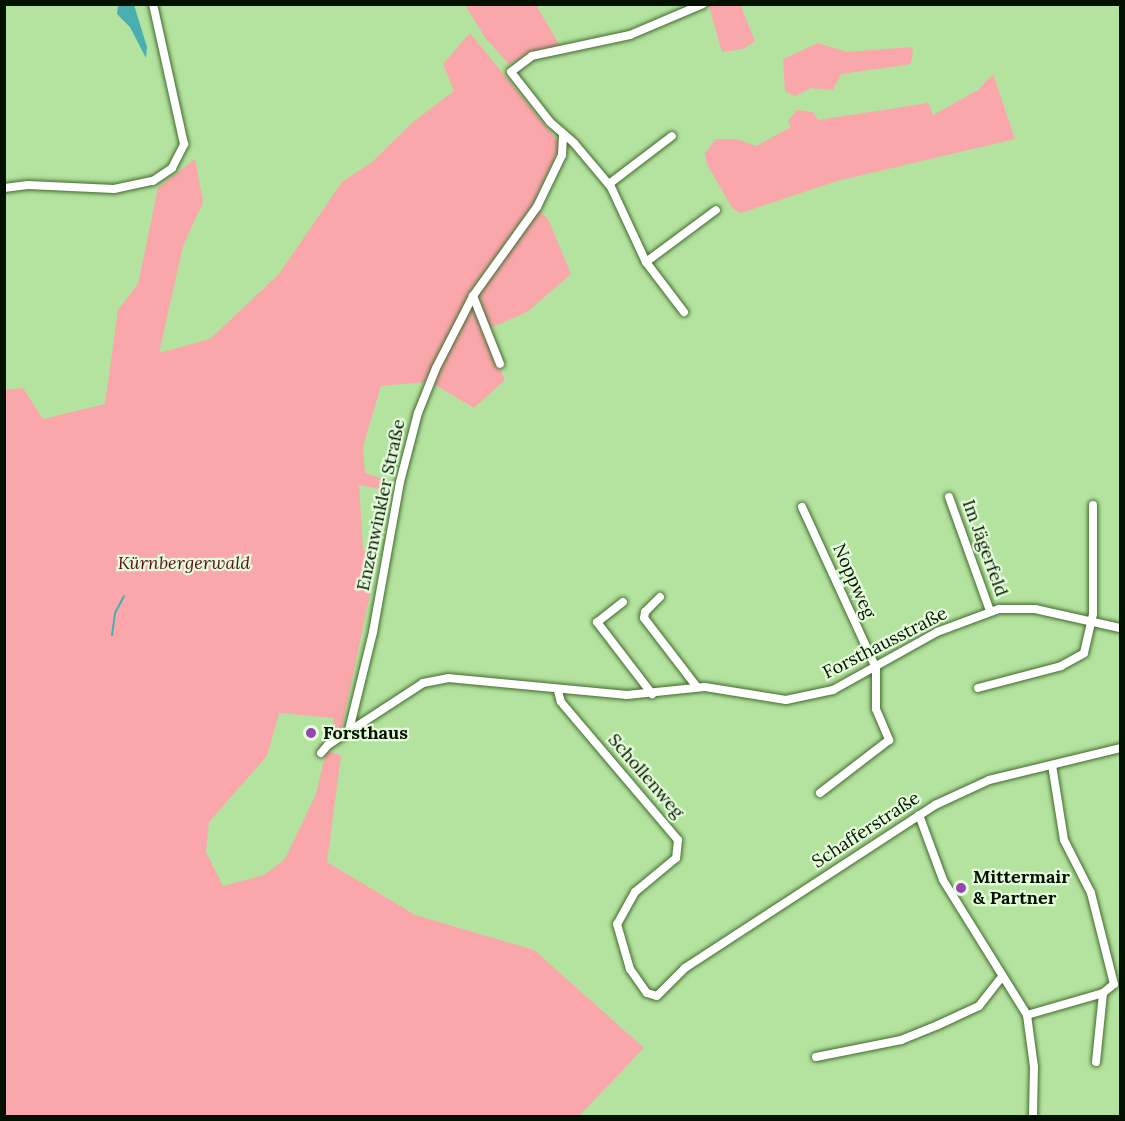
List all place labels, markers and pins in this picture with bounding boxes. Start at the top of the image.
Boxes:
place label: Forsthaus [323,722,408,744]
marker: Forsthaus [304,726,318,740]
place label: Mittermair & Partner [973,867,1070,910]
marker: Mittermair & Partner [954,881,968,895]

